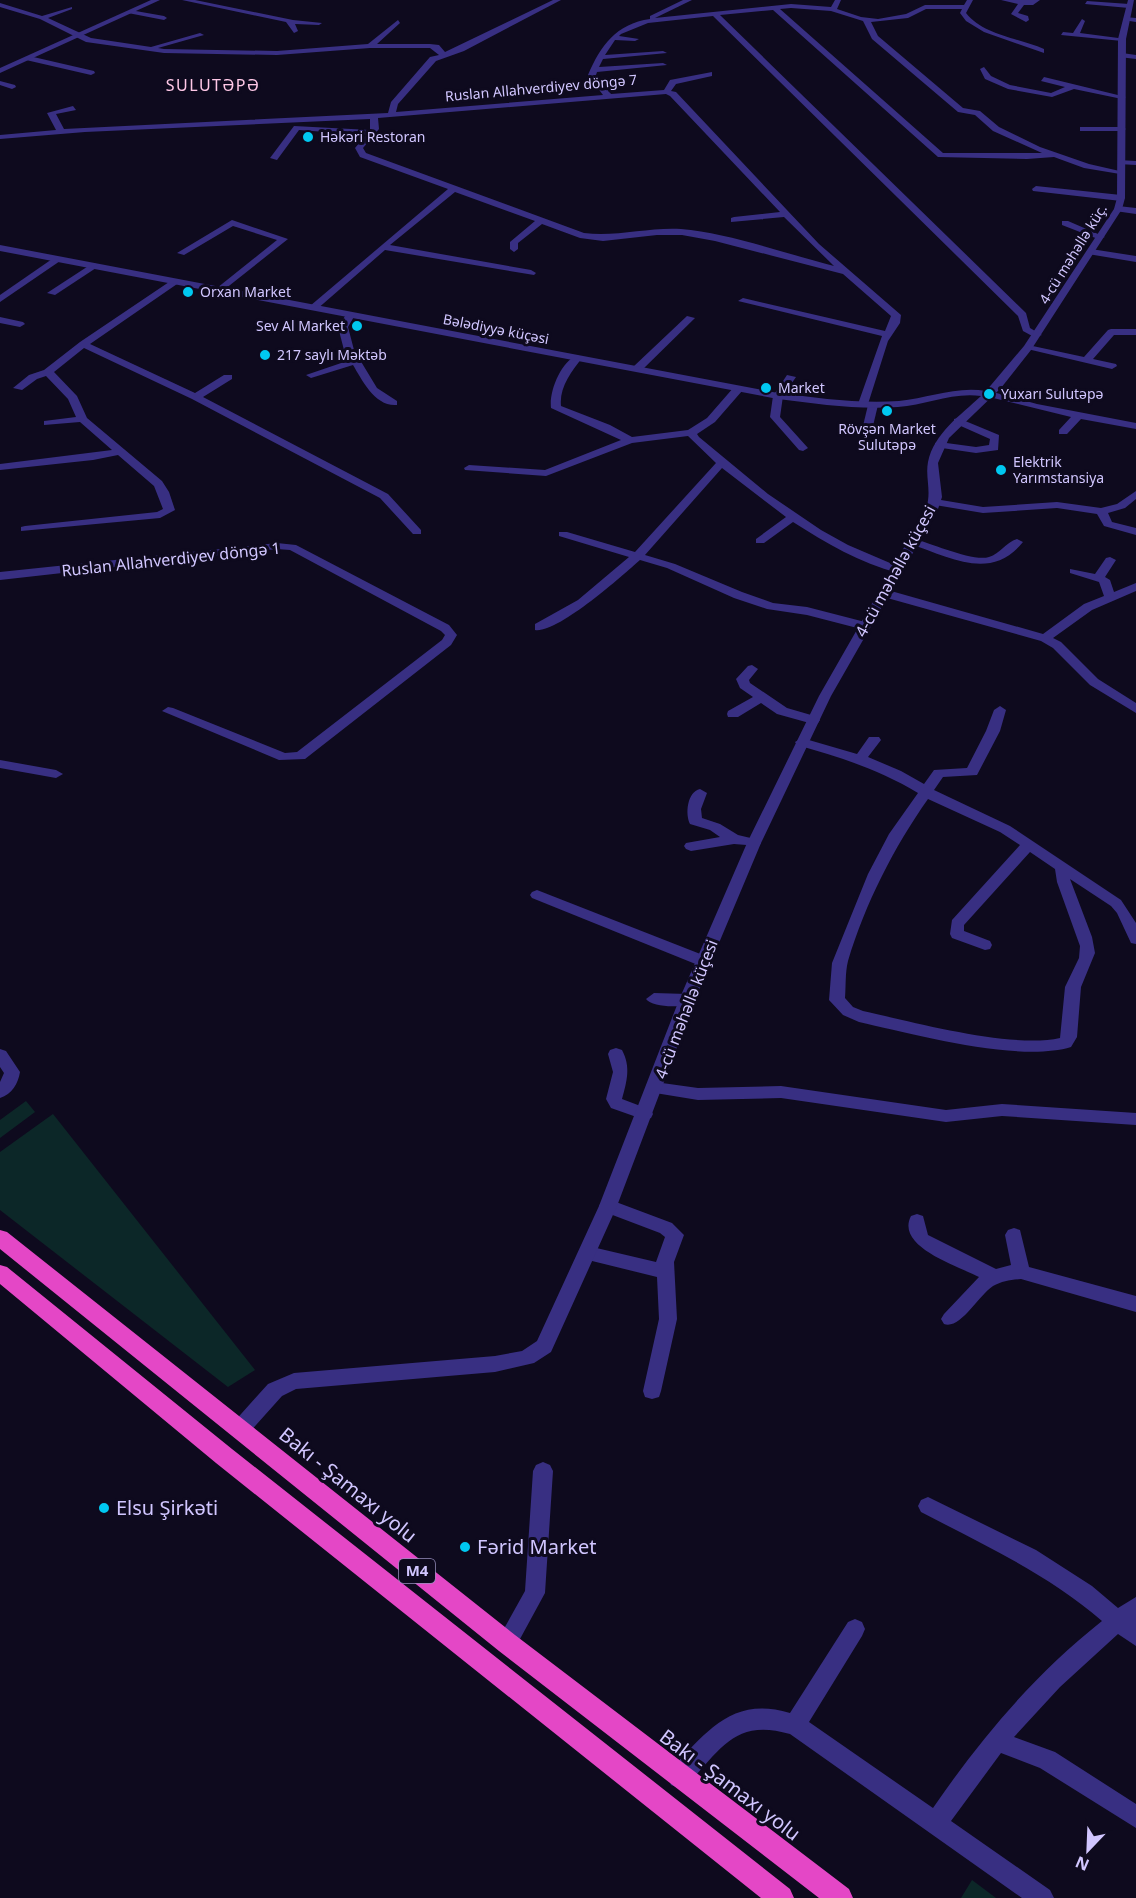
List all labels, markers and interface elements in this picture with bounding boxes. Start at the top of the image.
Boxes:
street label: Ruslan Allahverdiyev döngə 7 [444,70,638,105]
district label: SULUTƏPƏ [166,74,260,96]
place label: Həkəri Restoran [320,127,426,146]
marker: Həkəri Restoran [301,130,315,144]
street label: 4-cü məhəllə küç. [1034,200,1111,307]
place label: Orxan Market [200,282,291,301]
marker: Orxan Market [181,285,195,299]
street label: Bələdiyyə küçəsi [441,309,551,348]
place label: Sev Al Market [256,316,345,335]
marker: Sev Al Market [350,319,364,333]
place label: 217 saylı Məktəb [277,345,387,364]
marker: 217 saylı Məktəb [258,348,272,362]
place label: Market [778,378,825,397]
marker: Market [759,381,773,395]
place label: Yuxarı Sulutəpə [1001,384,1104,403]
marker: Yuxarı Sulutəpə [982,387,996,401]
marker: Rövşən Market Sulutəpə [880,404,894,418]
place label: Rövşən Market Sulutəpə [838,419,936,454]
place label: Elektrik Yarımstansiya [1013,452,1104,487]
marker: Elektrik Yarımstansiya [994,463,1008,477]
street label: 4-cü məhəllə küçesi [850,501,940,641]
street label: Ruslan Allahverdiyev döngə 1 [60,537,282,581]
street label: 4-cü məhəllə küçesi [649,936,723,1082]
street label: Bakı - Şamaxı yolu [274,1421,423,1549]
place label: Elsu Şirkəti [116,1494,218,1521]
marker: Elsu Şirkəti [97,1501,111,1515]
place label: Fərid Market [477,1533,596,1560]
marker: Fərid Market [458,1540,472,1554]
road number: M4 [399,1559,435,1583]
street label: Bakı - Şamaxı yolu [654,1723,806,1846]
north arrow [1058,1820,1118,1880]
text: N [1072,1851,1092,1876]

